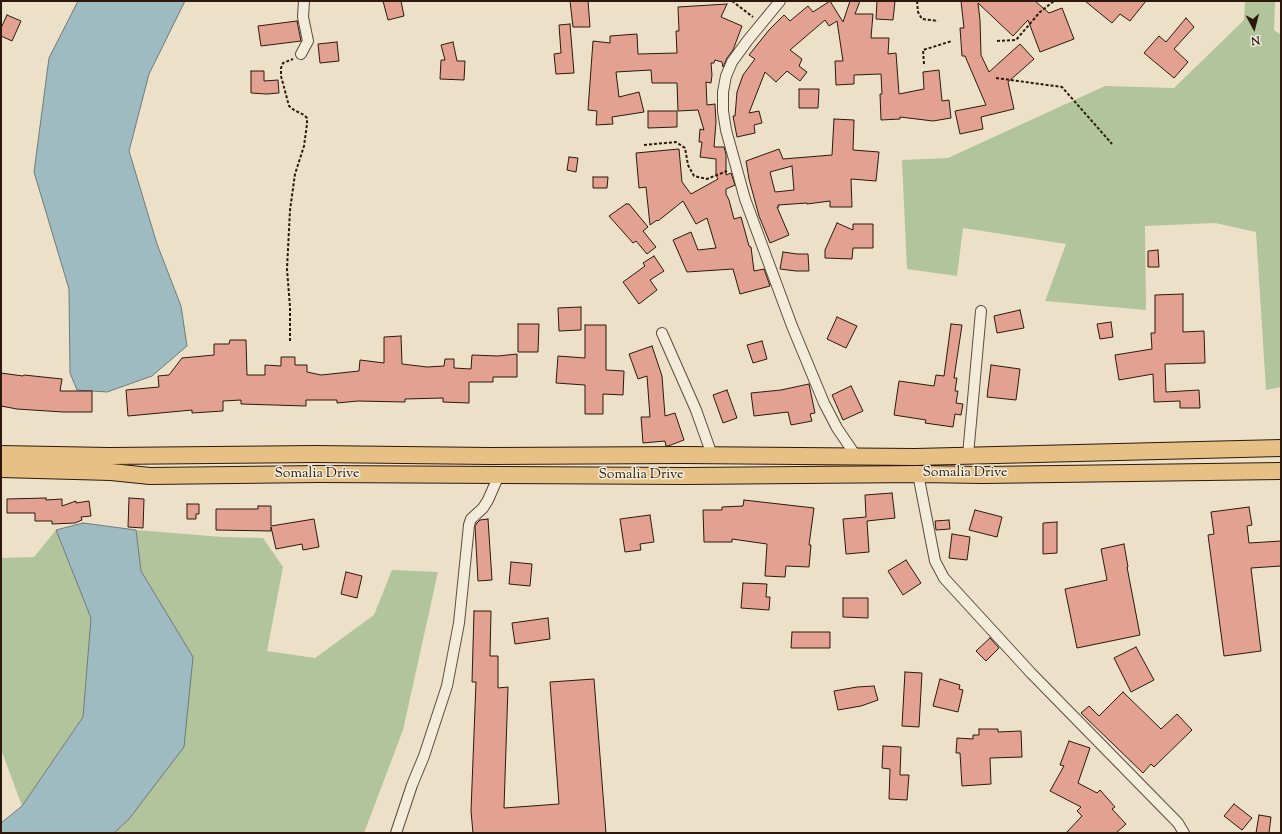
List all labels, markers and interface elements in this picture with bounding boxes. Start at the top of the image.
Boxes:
north arrow [1234,8,1274,48]
text: N [1250,31,1261,48]
street label: Somalia Drive [922,466,1008,482]
street label: Somalia Drive [274,467,360,483]
street label: Somalia Drive [598,468,684,484]

